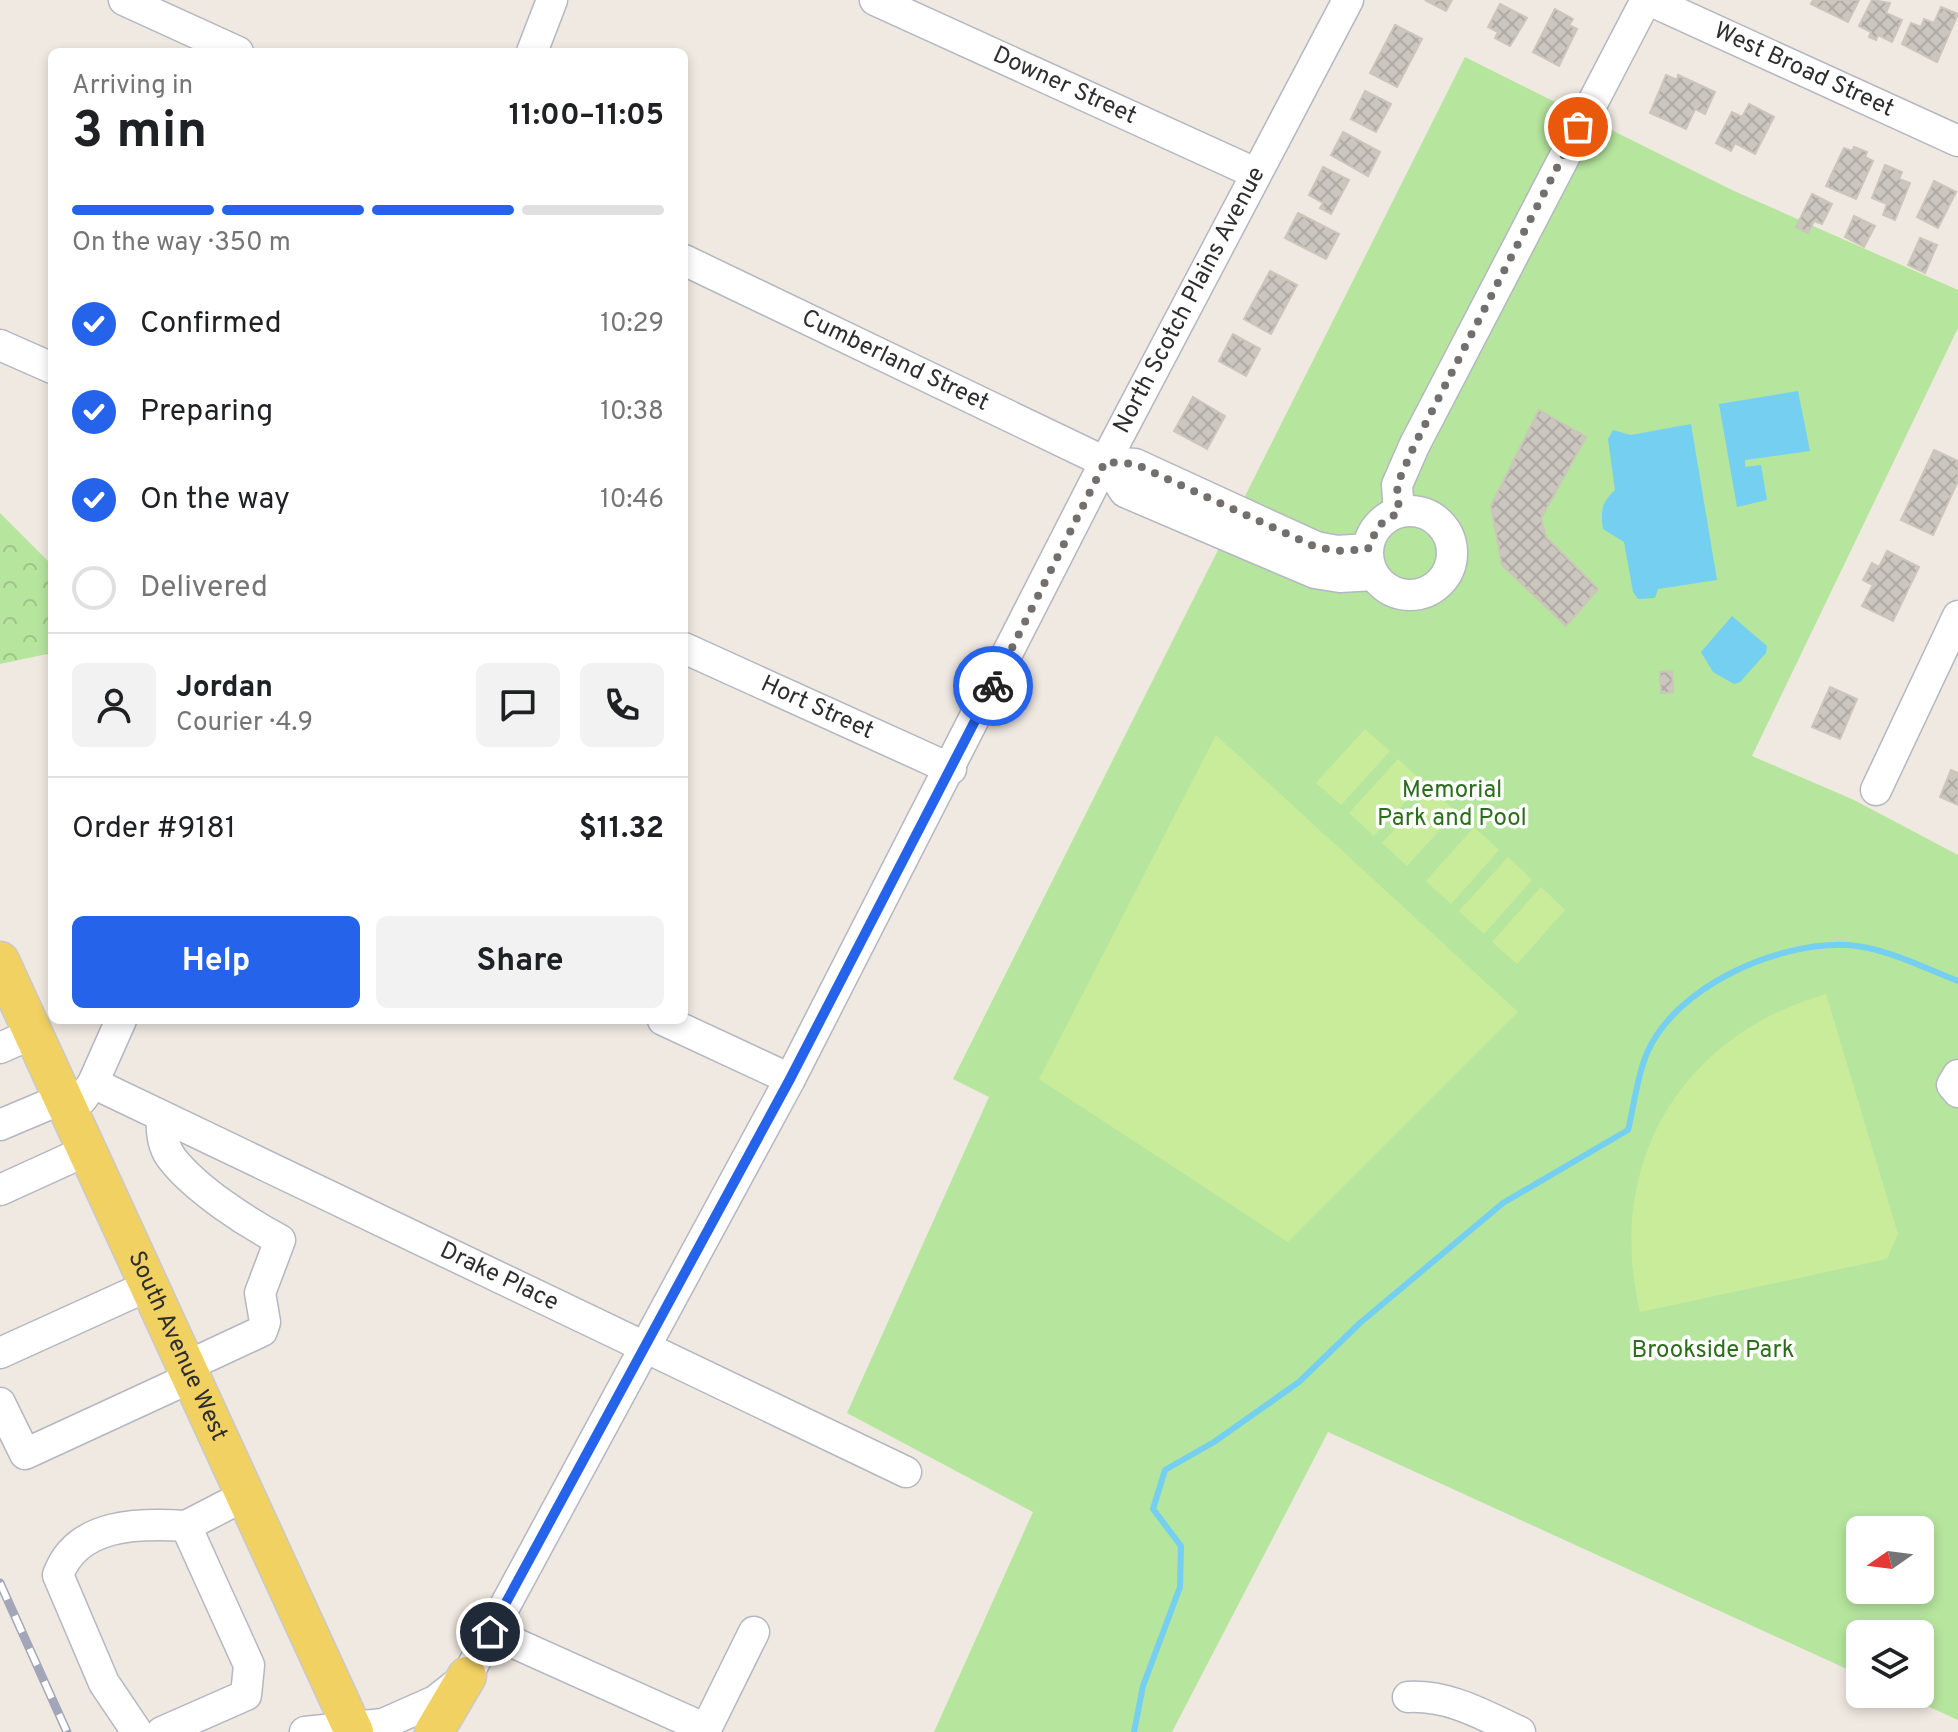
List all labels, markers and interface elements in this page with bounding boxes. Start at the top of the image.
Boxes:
street label: West Broad Street [1709,17,1898,125]
street label: Downer Street [988,40,1141,132]
text: Arriving in [72,70,193,103]
pin [1544,93,1612,161]
text: 11:00–11:05 [509,98,664,135]
text: 3 min [72,100,207,166]
icon: bag [1556,105,1600,149]
street label: North Scotch Plains Avenue [1108,162,1272,439]
text: On the way · 350 m [72,227,291,260]
icon: check [72,302,116,346]
street label: Cumberland Street [796,304,994,419]
text: Confirmed [140,306,282,343]
text: 10:29 [600,308,664,341]
icon: check [72,390,116,434]
text: Preparing [140,394,273,431]
text: 10:38 [600,396,664,429]
icon: check [72,478,116,522]
text: On the way [140,482,290,519]
text: 10:46 [600,484,664,517]
text: Delivered [140,570,268,607]
courier [953,646,1033,726]
button: person [72,663,156,747]
button: chat [476,663,560,747]
button: phone [580,663,664,747]
icon: bike [971,664,1015,708]
text: Jordan [176,670,273,707]
street label: Hort Street [756,670,878,747]
text: Courier · 4.9 [176,707,313,740]
park label: Memorial Park and Pool [1377,776,1527,834]
text: Order #9181 [72,811,236,848]
text: $11.32 [579,811,664,848]
button: Help [72,916,360,1008]
button: Share [376,916,664,1008]
street label: Drake Place [435,1236,563,1318]
street label: South Avenue West [120,1247,233,1446]
park label: Brookside Park [1632,1336,1794,1366]
north arrow [1846,1516,1934,1604]
map controls [1846,1516,1934,1708]
pin [456,1598,524,1666]
icon: home [468,1610,512,1654]
button: layers [1846,1620,1934,1708]

